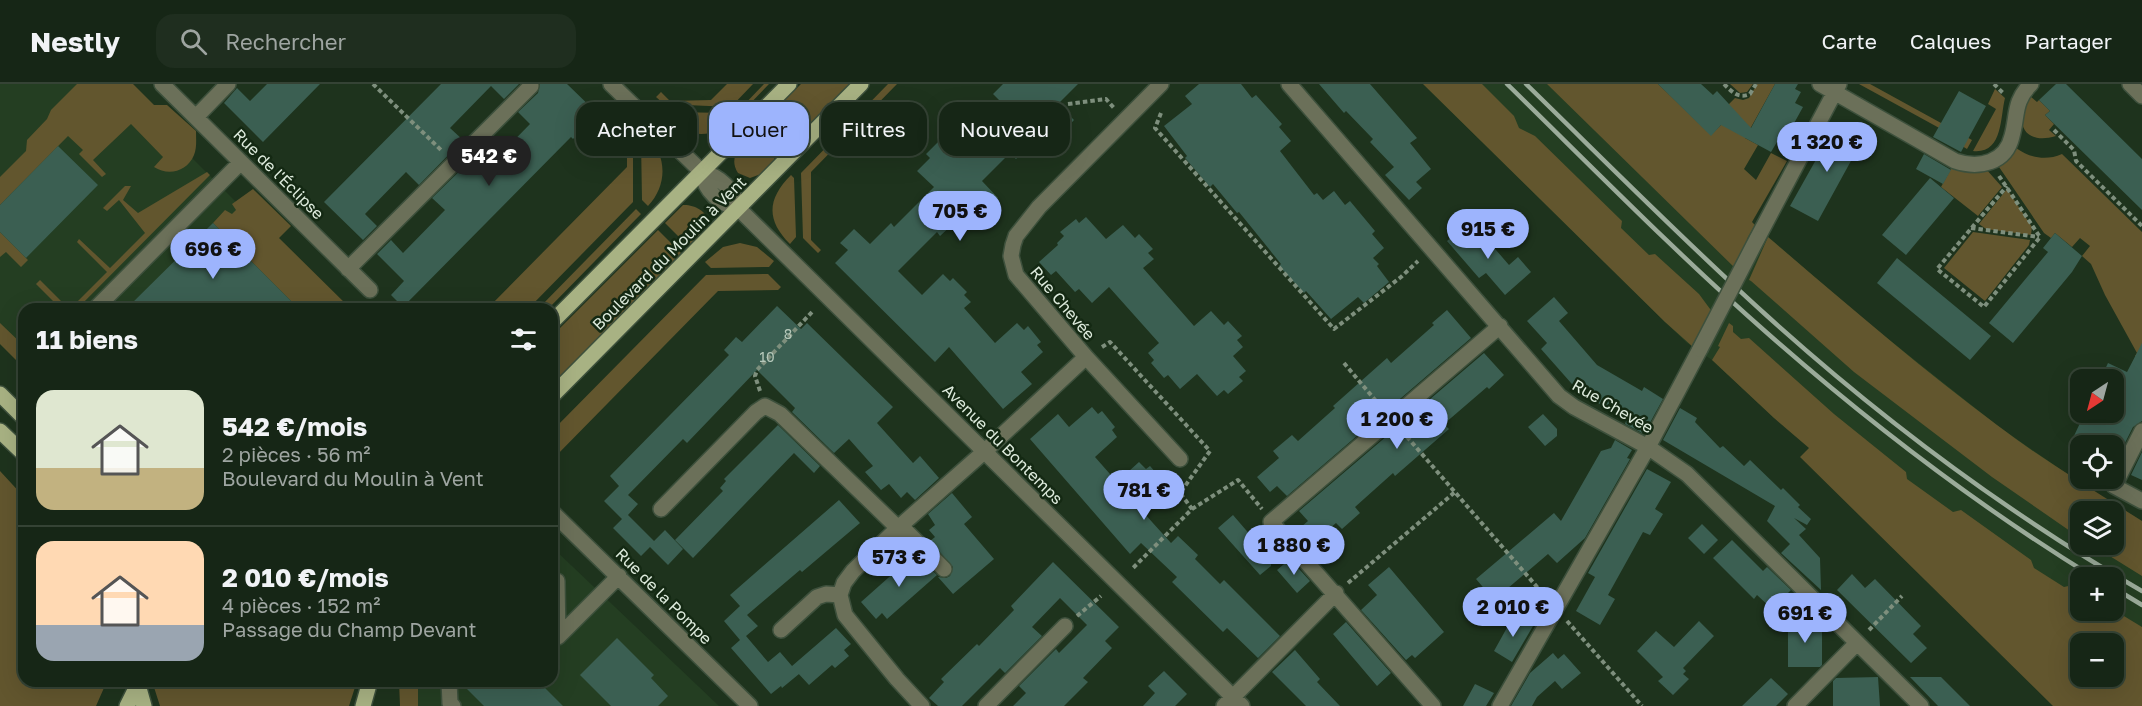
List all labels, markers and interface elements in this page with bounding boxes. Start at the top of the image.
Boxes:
search box [156,14,576,68]
text: Nestly [30,25,120,58]
icon: search [177,25,210,58]
text: Rechercher [225,28,346,55]
text: Carte [1821,28,1877,54]
text: Calques [1910,28,1991,54]
text: Partager [2024,28,2112,54]
chip: Acheter [576,102,697,156]
chip: Louer [709,102,809,156]
chip: Filtres [821,102,927,156]
chip: Nouveau [939,102,1070,156]
pin: 1 320 € [1772,122,1882,173]
street label: Rue de l'Éclipse [230,125,328,223]
text: 1 320 € [1791,129,1863,153]
pin: 542 € [447,136,531,187]
text: 542 € [461,143,517,167]
street label: Boulevard du Moulin à Vent [588,172,750,334]
pin: 705 € [918,191,1002,242]
text: 705 € [932,198,988,222]
pin: 915 € [1446,209,1530,260]
text: 915 € [1461,216,1515,240]
pin: 696 € [171,229,255,280]
text: 696 € [184,236,242,260]
street label: Rue Chevée [1026,262,1100,344]
icon: filters [507,323,540,356]
text: 11 biens [36,324,138,355]
house number: 8 [784,325,792,342]
house number: 10 [759,348,775,365]
north arrow [2070,369,2124,423]
map controls [2070,369,2124,687]
street label: Rue Chevée [1569,375,1657,437]
street label: Avenue du Bontemps [939,380,1067,508]
pin: 1 200 € [1342,399,1452,450]
text: 1 200 € [1361,406,1433,430]
text: 542 €/mois [222,411,367,442]
icon: home [84,414,156,486]
button: locate [2070,435,2124,489]
text: 2 pièces · 56 m² [222,442,371,466]
text: Boulevard du Moulin à Vent [222,466,484,490]
pin: 781 € [1102,470,1186,521]
text: 781 € [1117,477,1171,501]
button: layers [2070,501,2124,555]
pin: 1 880 € [1239,525,1349,576]
text: 1 880 € [1258,532,1331,556]
pin: 573 € [857,537,941,588]
street label: Rue de la Pompe [612,544,716,648]
text: 573 € [872,544,926,568]
text: 2 010 €/mois [222,562,389,593]
icon: home [84,565,156,637]
button: + [2070,567,2124,621]
pin: 2 010 € [1458,587,1568,638]
text: 4 pièces · 152 m² [222,593,380,617]
pin: 691 € [1763,593,1847,644]
text: 2 010 € [1477,594,1549,618]
text: 691 € [1778,600,1832,624]
text: Passage du Champ Devant [222,617,476,641]
button: − [2070,633,2124,687]

